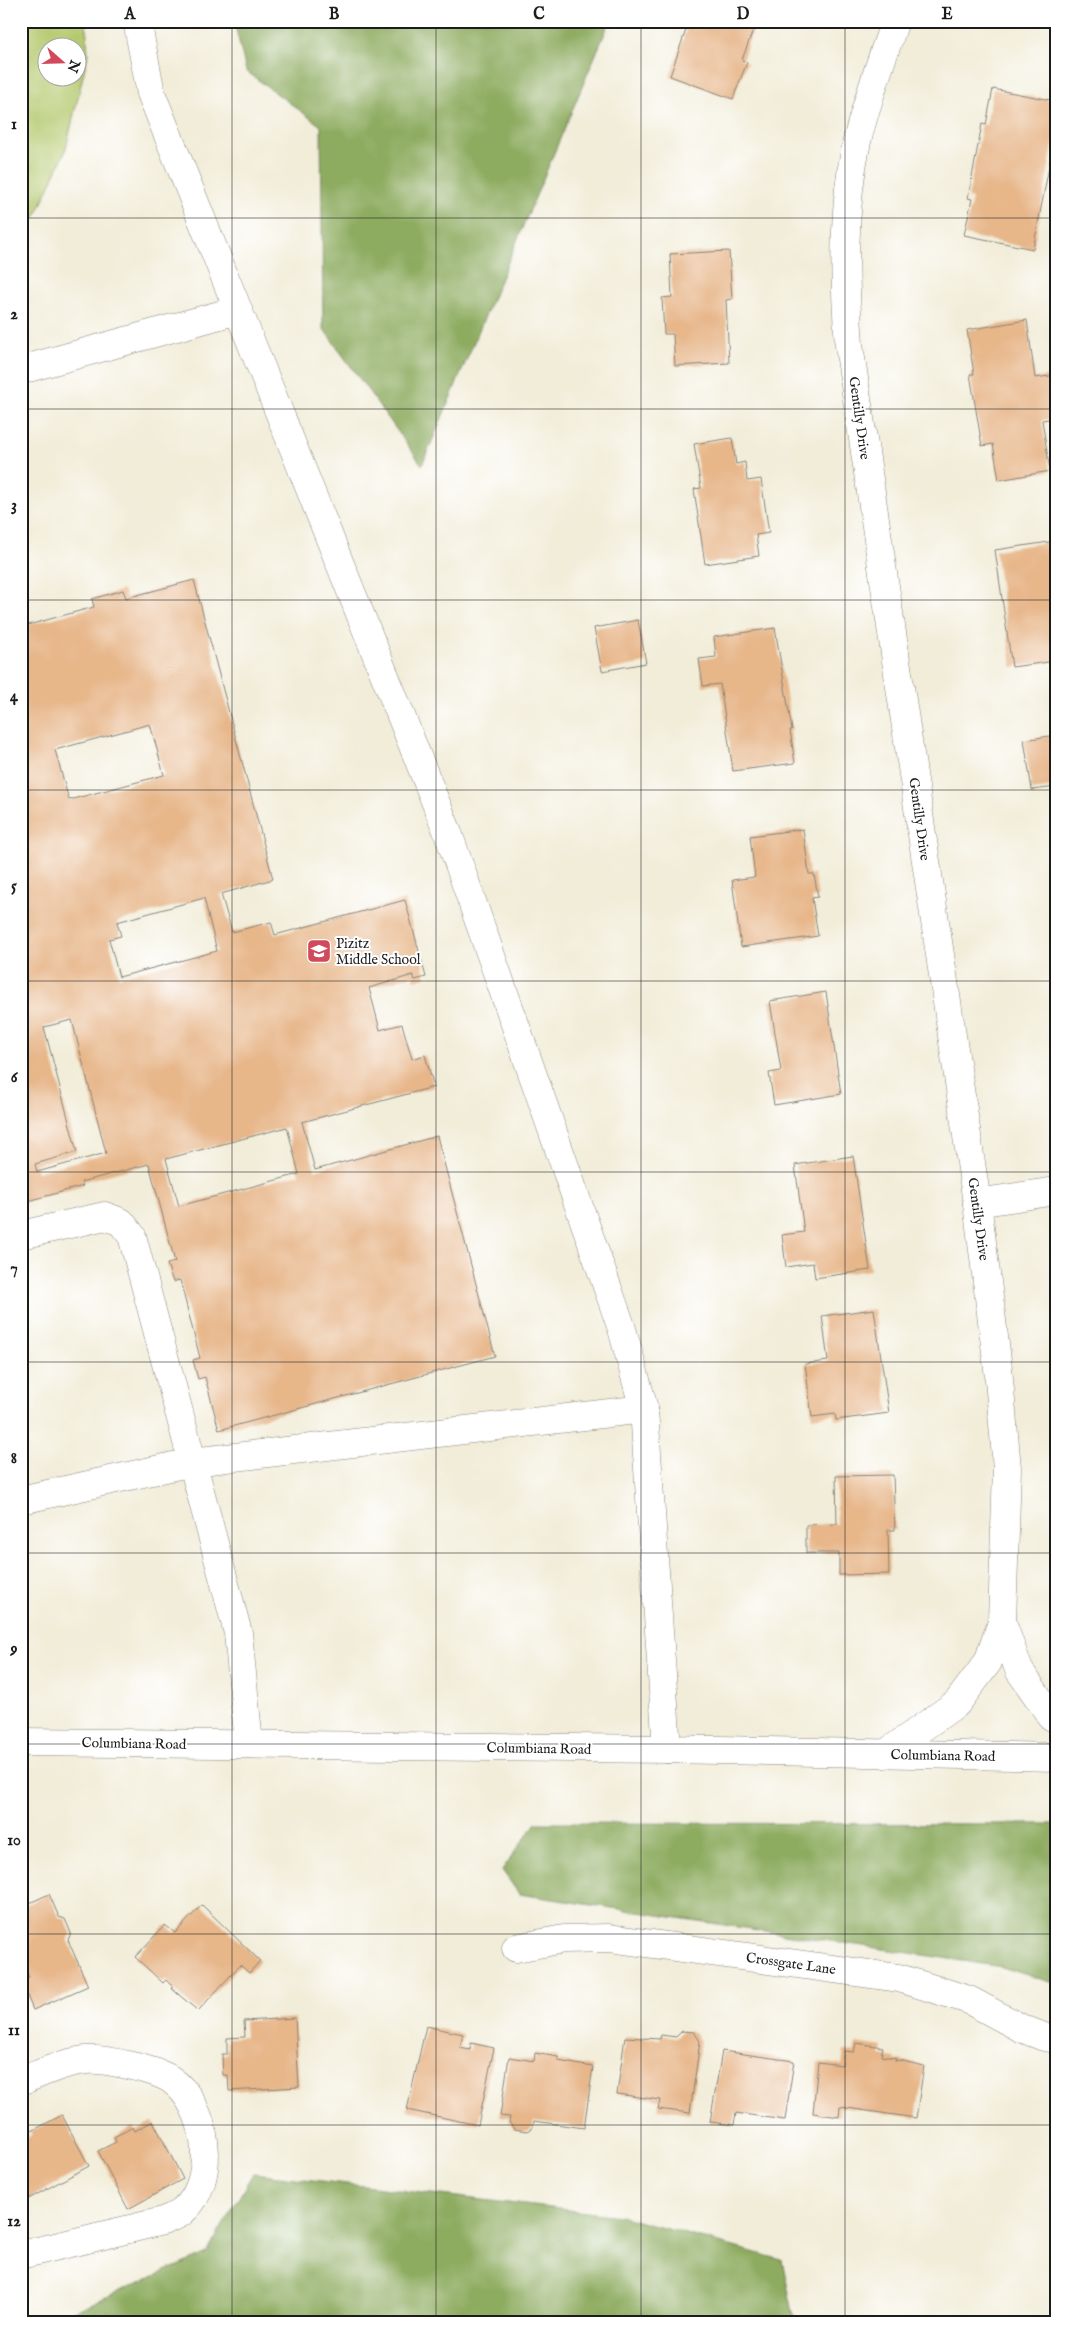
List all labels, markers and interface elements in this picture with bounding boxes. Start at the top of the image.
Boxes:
text: A [124,5,137,25]
text: B [329,5,340,25]
text: C [533,5,545,25]
text: D [737,5,750,25]
text: E [941,5,953,25]
north arrow [38,38,88,88]
text: N [63,56,84,75]
text: 1 [11,115,17,135]
text: 2 [10,305,18,325]
street label: Gentilly Drive [844,376,874,461]
text: 3 [11,496,17,516]
text: 4 [10,687,19,707]
street label: Gentilly Drive [904,777,934,862]
text: 5 [11,877,17,897]
place label: Pizitz Middle School [336,935,421,969]
school or university icon: Pizitz Middle School [306,938,332,964]
text: 6 [11,1068,19,1088]
street label: Gentilly Drive [963,1177,993,1262]
text: 7 [10,1259,18,1279]
text: 8 [11,1449,17,1469]
text: 9 [10,1640,18,1660]
street label: Columbiana Road [81,1734,187,1754]
street label: Columbiana Road [486,1739,592,1759]
street label: Columbiana Road [890,1746,996,1766]
text: 10 [7,1831,21,1851]
street label: Crossgate Lane [745,1949,837,1979]
text: 11 [8,2021,20,2041]
text: 12 [7,2212,21,2232]

